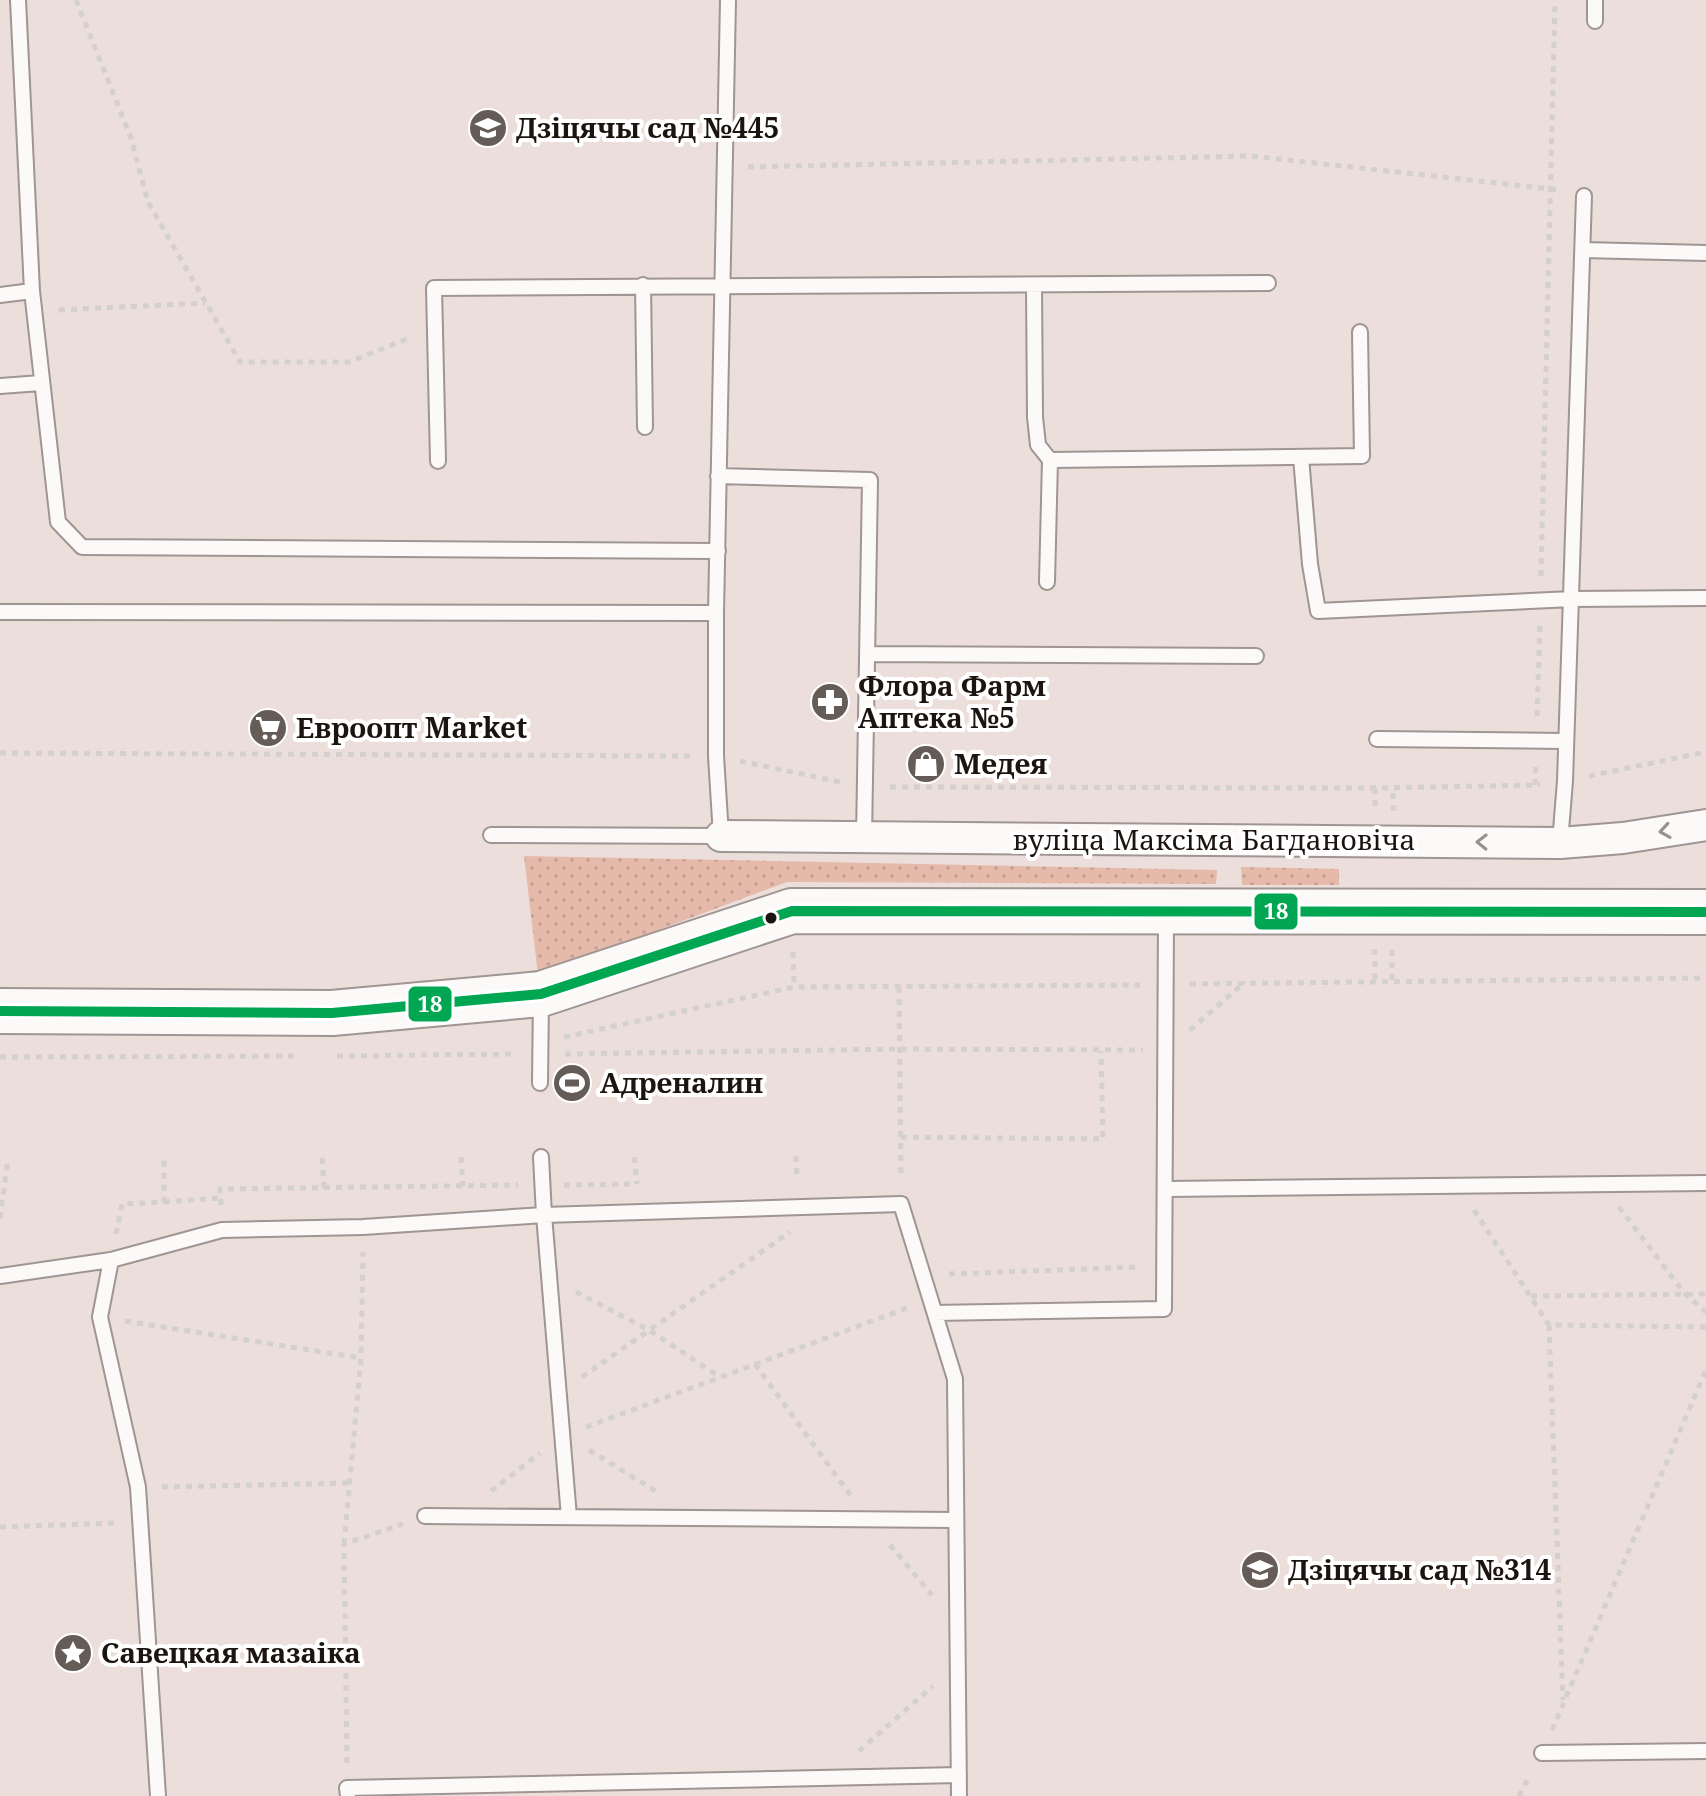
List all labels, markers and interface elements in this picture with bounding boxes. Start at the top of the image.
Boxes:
school or university icon: Дзіцячы сад №445 [467,107,509,149]
place label: Дзіцячы сад №445 [516,108,779,146]
place label: Флора Фарм Аптека №5 [858,666,1046,736]
pharmacy icon: Флора Фарм Аптека №5 [809,681,851,723]
supermarket icon: Евроопт Market [247,707,289,749]
place label: Евроопт Market [296,708,527,746]
shop icon: Медея [905,743,947,785]
place label: Медея [954,744,1047,782]
street label: вуліца Максіма Багдановіча [1013,820,1415,858]
one-way arrow [1658,822,1671,839]
one-way arrow [1475,834,1488,851]
line badge: 18 [1253,892,1299,931]
text: 18 [1264,895,1288,925]
unlabelled marker [763,910,779,926]
line badge: 18 [407,985,453,1023]
text: 18 [418,988,442,1018]
sports icon: Адреналин [551,1062,593,1104]
place label: Адреналин [600,1063,763,1101]
school or university icon: Дзіцячы сад №314 [1239,1549,1281,1591]
place label: Дзіцячы сад №314 [1288,1550,1552,1588]
place icon: Савецкая мазаіка [52,1632,94,1674]
place label: Савецкая мазаіка [101,1633,361,1671]

